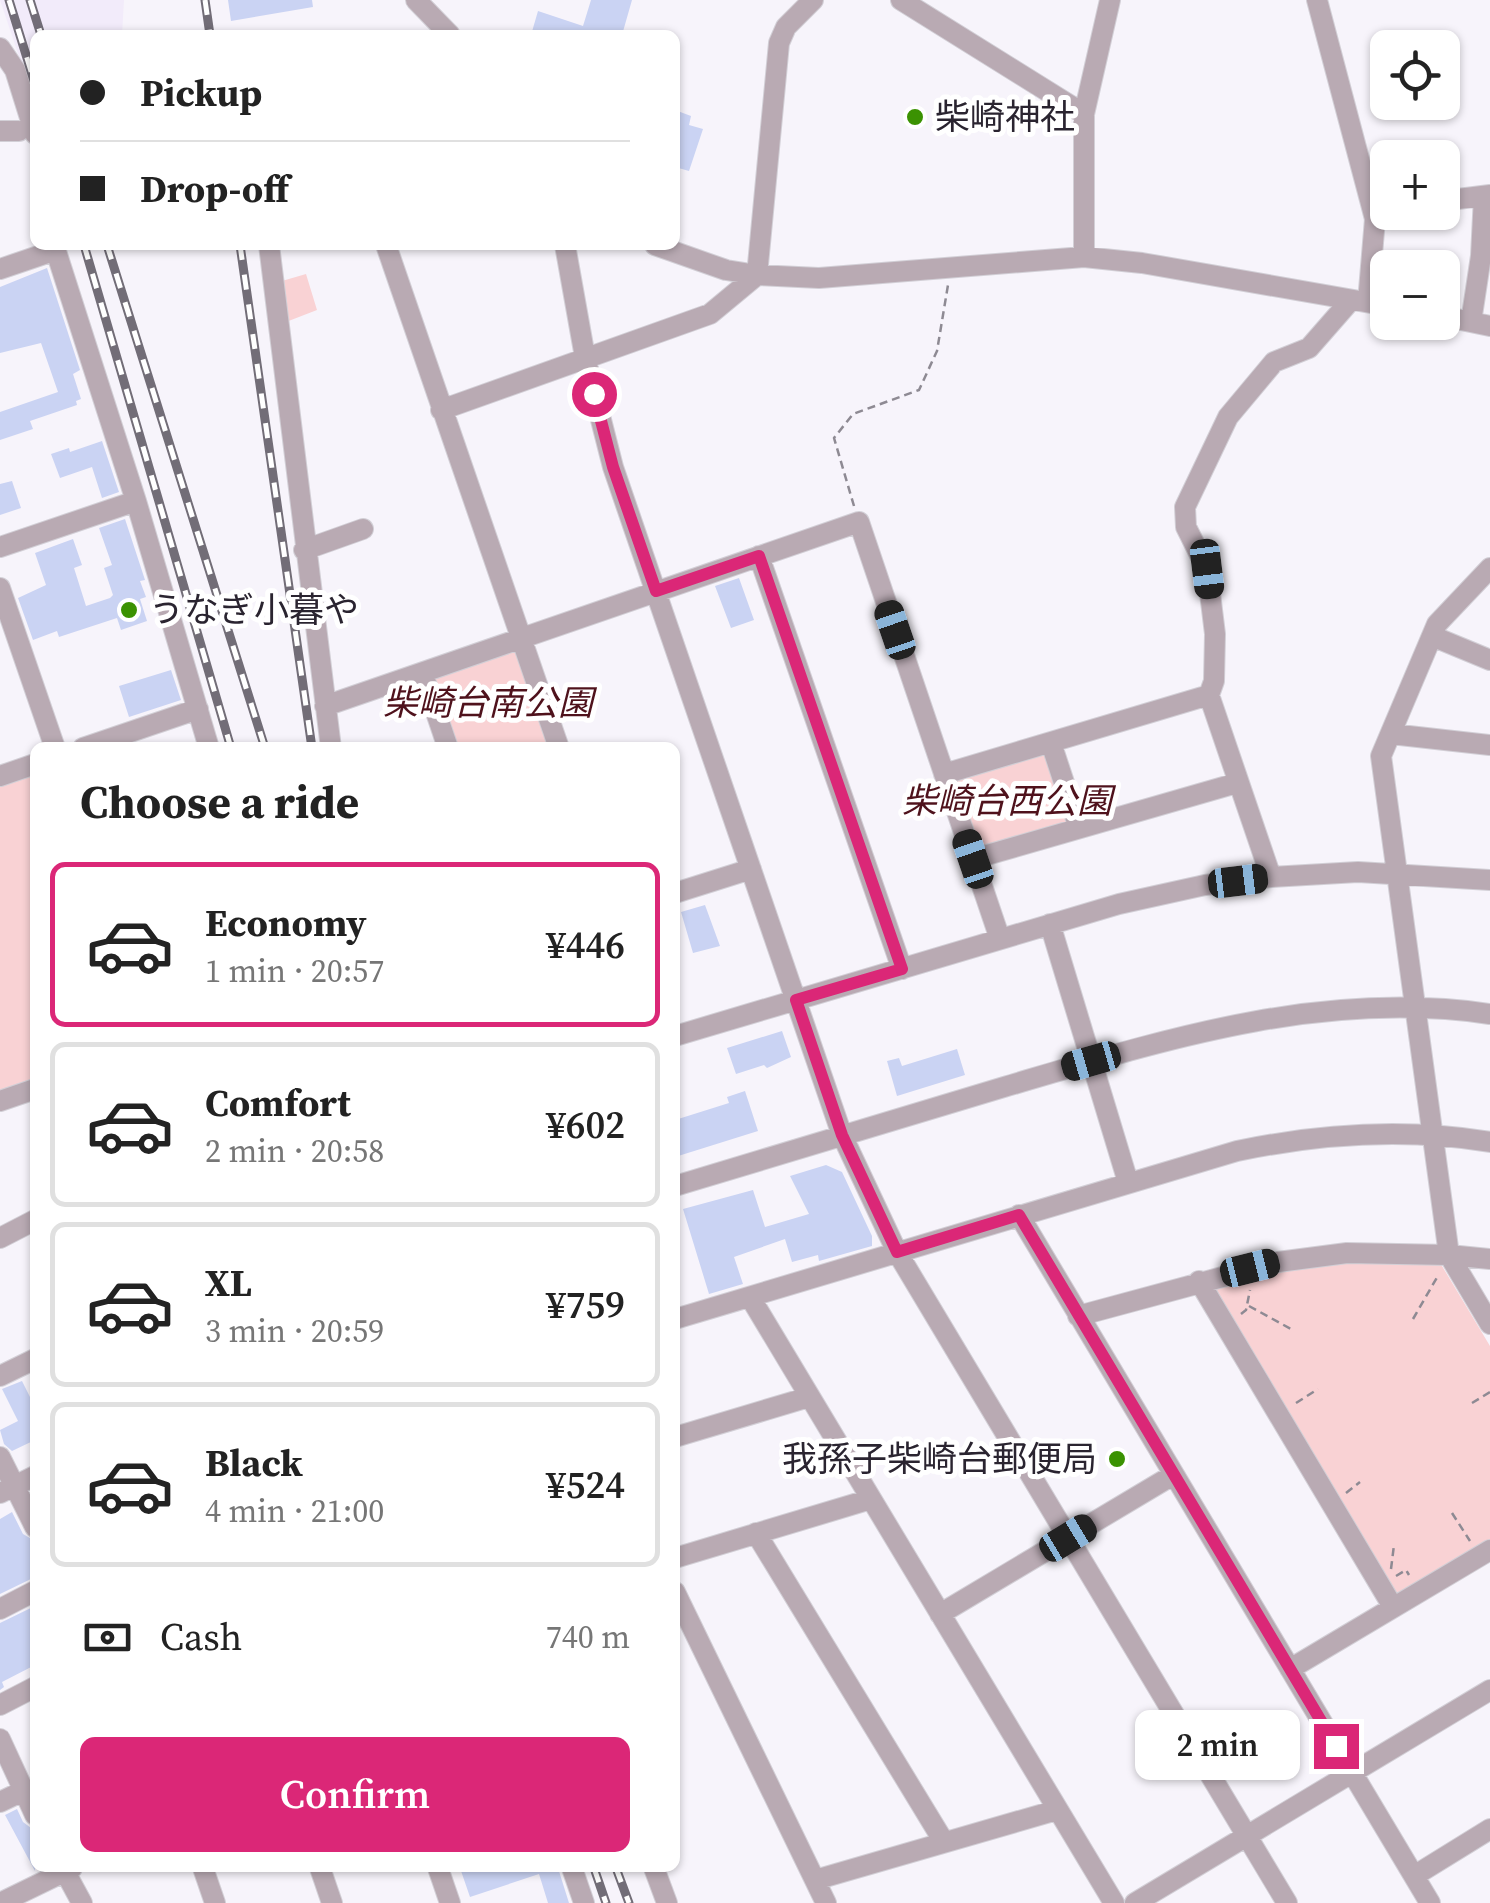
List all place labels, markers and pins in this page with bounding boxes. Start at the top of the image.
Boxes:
place label: 柴崎神社 [935,93,1075,141]
marker: 柴崎神社 [904,106,926,128]
place label: うなぎ小暮や [149,586,359,634]
marker: うなぎ小暮や [118,599,140,621]
place label: 我孫子柴崎台郵便局 [782,1435,1097,1483]
marker: 我孫子柴崎台郵便局 [1106,1448,1128,1470]

